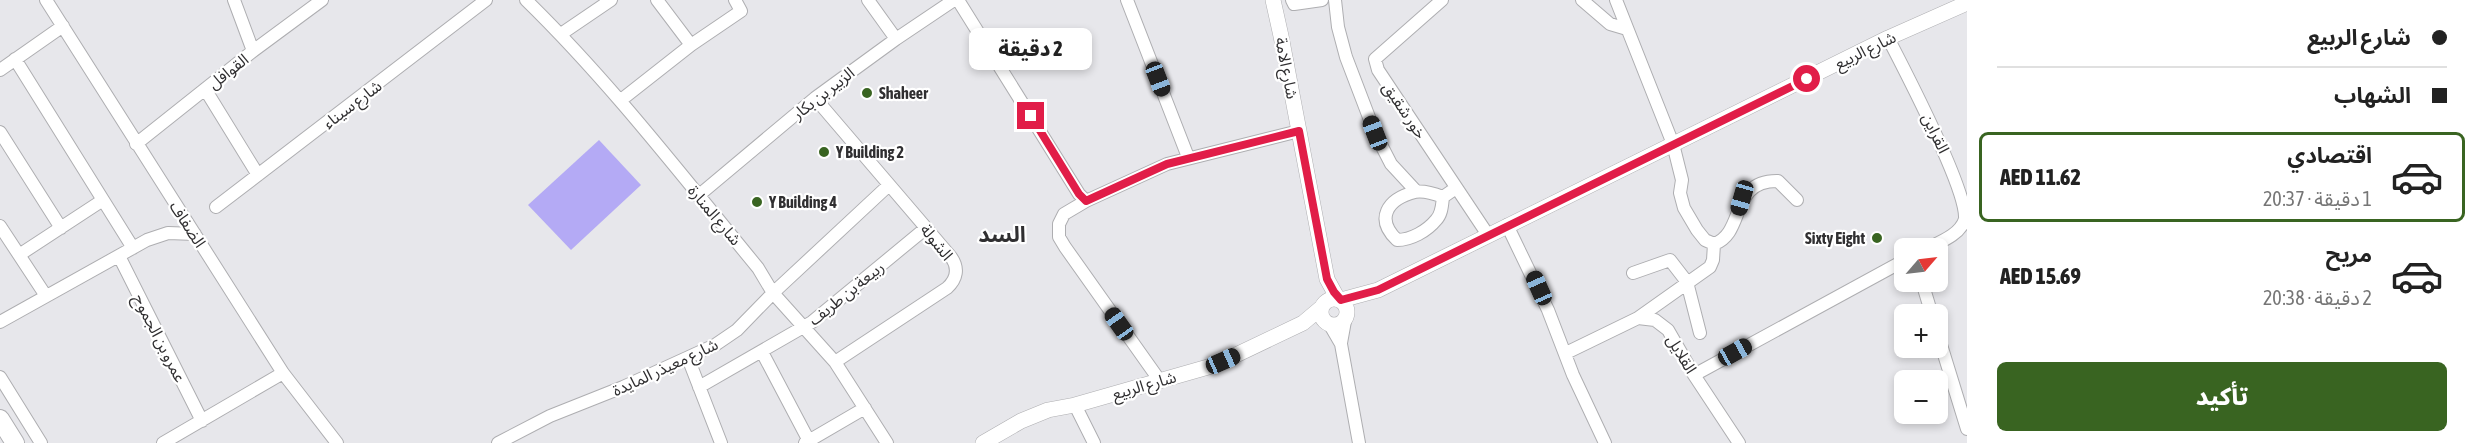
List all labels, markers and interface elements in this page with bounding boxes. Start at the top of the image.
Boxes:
text: شارع الربيع [2307,24,2411,50]
street label: شارع الربيع [1831,27,1900,76]
callout: 2 دقيقة [970,29,1092,71]
street label: شارع الامة [1268,36,1302,101]
text: 2 دقيقة [998,37,1063,60]
street label: القوافل [204,50,252,93]
car [1143,59,1173,99]
street label: الزبير بن بكار [788,63,858,124]
route start [1793,65,1820,92]
street label: شارع سيناء [319,76,387,135]
street label: خور شقيق [1378,78,1430,143]
text: الشهاب [2334,82,2411,108]
place label: Shaheer [879,84,928,102]
marker: Shaheer [860,86,874,100]
route end [1017,102,1044,129]
street label: القراين [1918,110,1953,156]
car [1360,113,1390,153]
text: اقتصادي [2287,142,2372,168]
place label: Y Building 2 [835,143,904,161]
marker: Y Building 2 [817,145,831,159]
icon: car [2390,150,2444,204]
text: AED 11.62 [2000,164,2081,190]
car [1728,178,1756,218]
street label: شارع المنارة [682,181,745,251]
text: 1 دقيقة · 20:37 [2263,187,2372,210]
place label: Y Building 4 [768,193,837,211]
marker: Y Building 4 [750,195,764,209]
street label: الضفاف [166,198,210,250]
street label: الشولة [916,220,957,264]
district label: السد [978,221,1026,247]
place label: Sixty Eight [1805,229,1865,247]
marker: Sixty Eight [1870,231,1884,245]
north arrow [1894,238,1948,292]
map controls [1894,238,1948,424]
text: مريح [2326,241,2372,267]
icon: car [2390,249,2444,303]
street label: ربيعة بن طريف [805,257,888,329]
text: AED 15.69 [2000,263,2081,289]
car [1523,268,1555,308]
text: 2 دقيقة · 20:38 [2263,286,2372,309]
street label: عمرو بن الجموح [127,291,190,387]
car [1101,304,1137,344]
button: + [1894,304,1948,358]
street label: القلايل [1663,331,1701,377]
street label: شارع معيذر المايدة [609,335,722,403]
car [1715,335,1755,369]
car [1203,345,1243,377]
button: تأكيد [1997,362,2447,431]
street label: شارع الربيع [1110,367,1179,407]
button: − [1894,370,1948,424]

